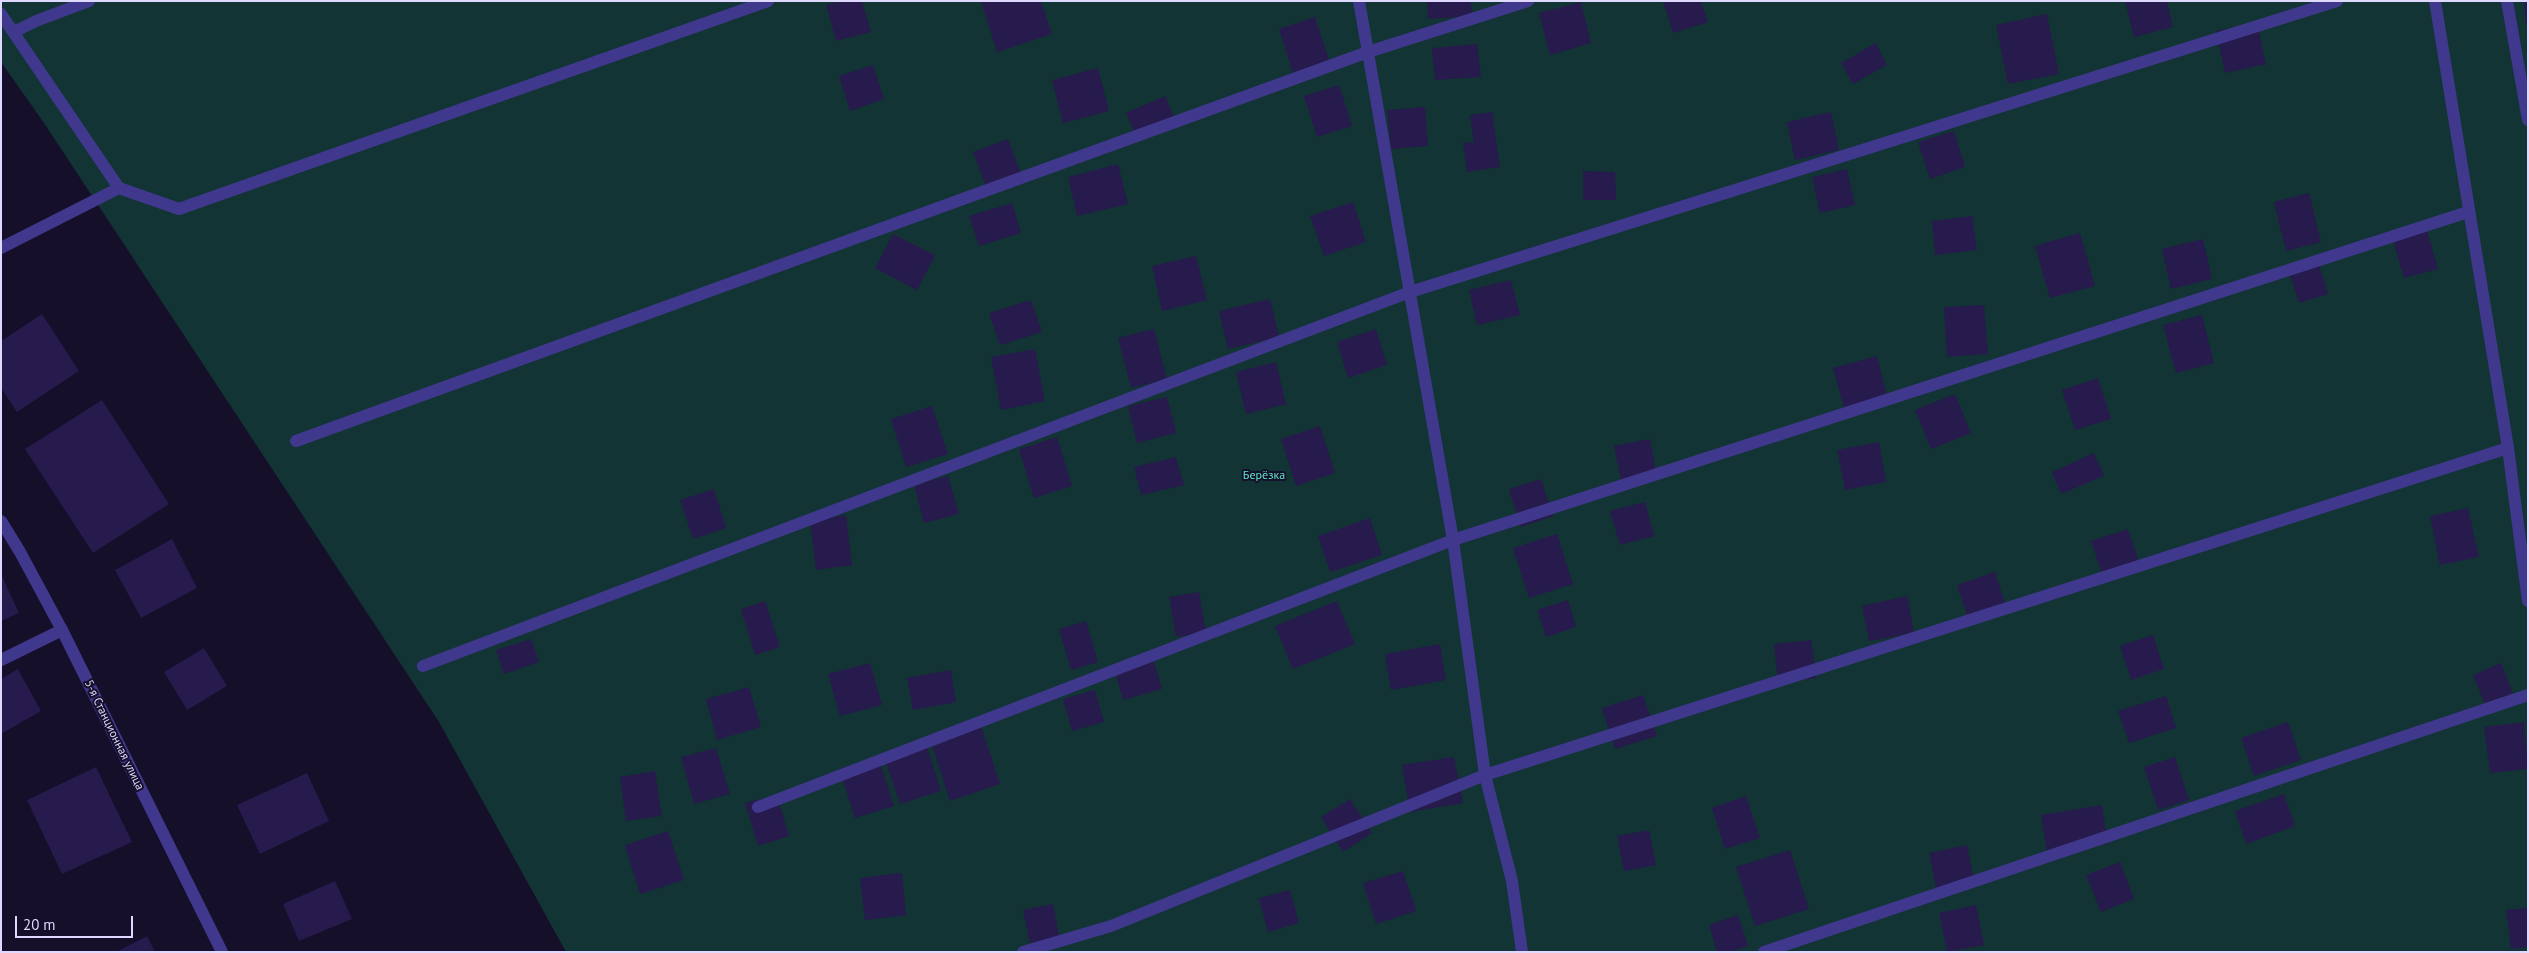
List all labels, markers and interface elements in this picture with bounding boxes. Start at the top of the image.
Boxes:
park label: Берёзка [1243,469,1285,483]
street label: 5-я Станционная улица [81,677,147,793]
scale bar [18,906,135,938]
text: 20 m [23,915,56,934]

